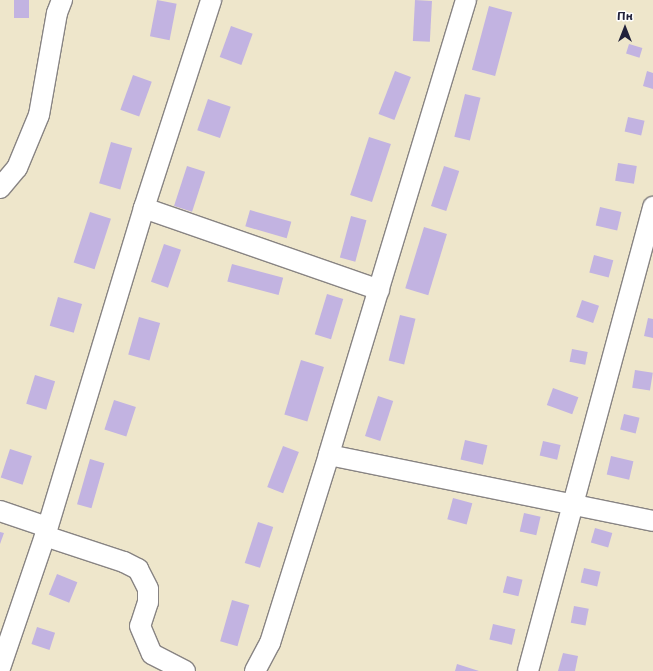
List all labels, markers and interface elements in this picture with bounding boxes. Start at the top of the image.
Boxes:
text: Пн [617,7,633,24]
north arrow [605,8,645,48]

